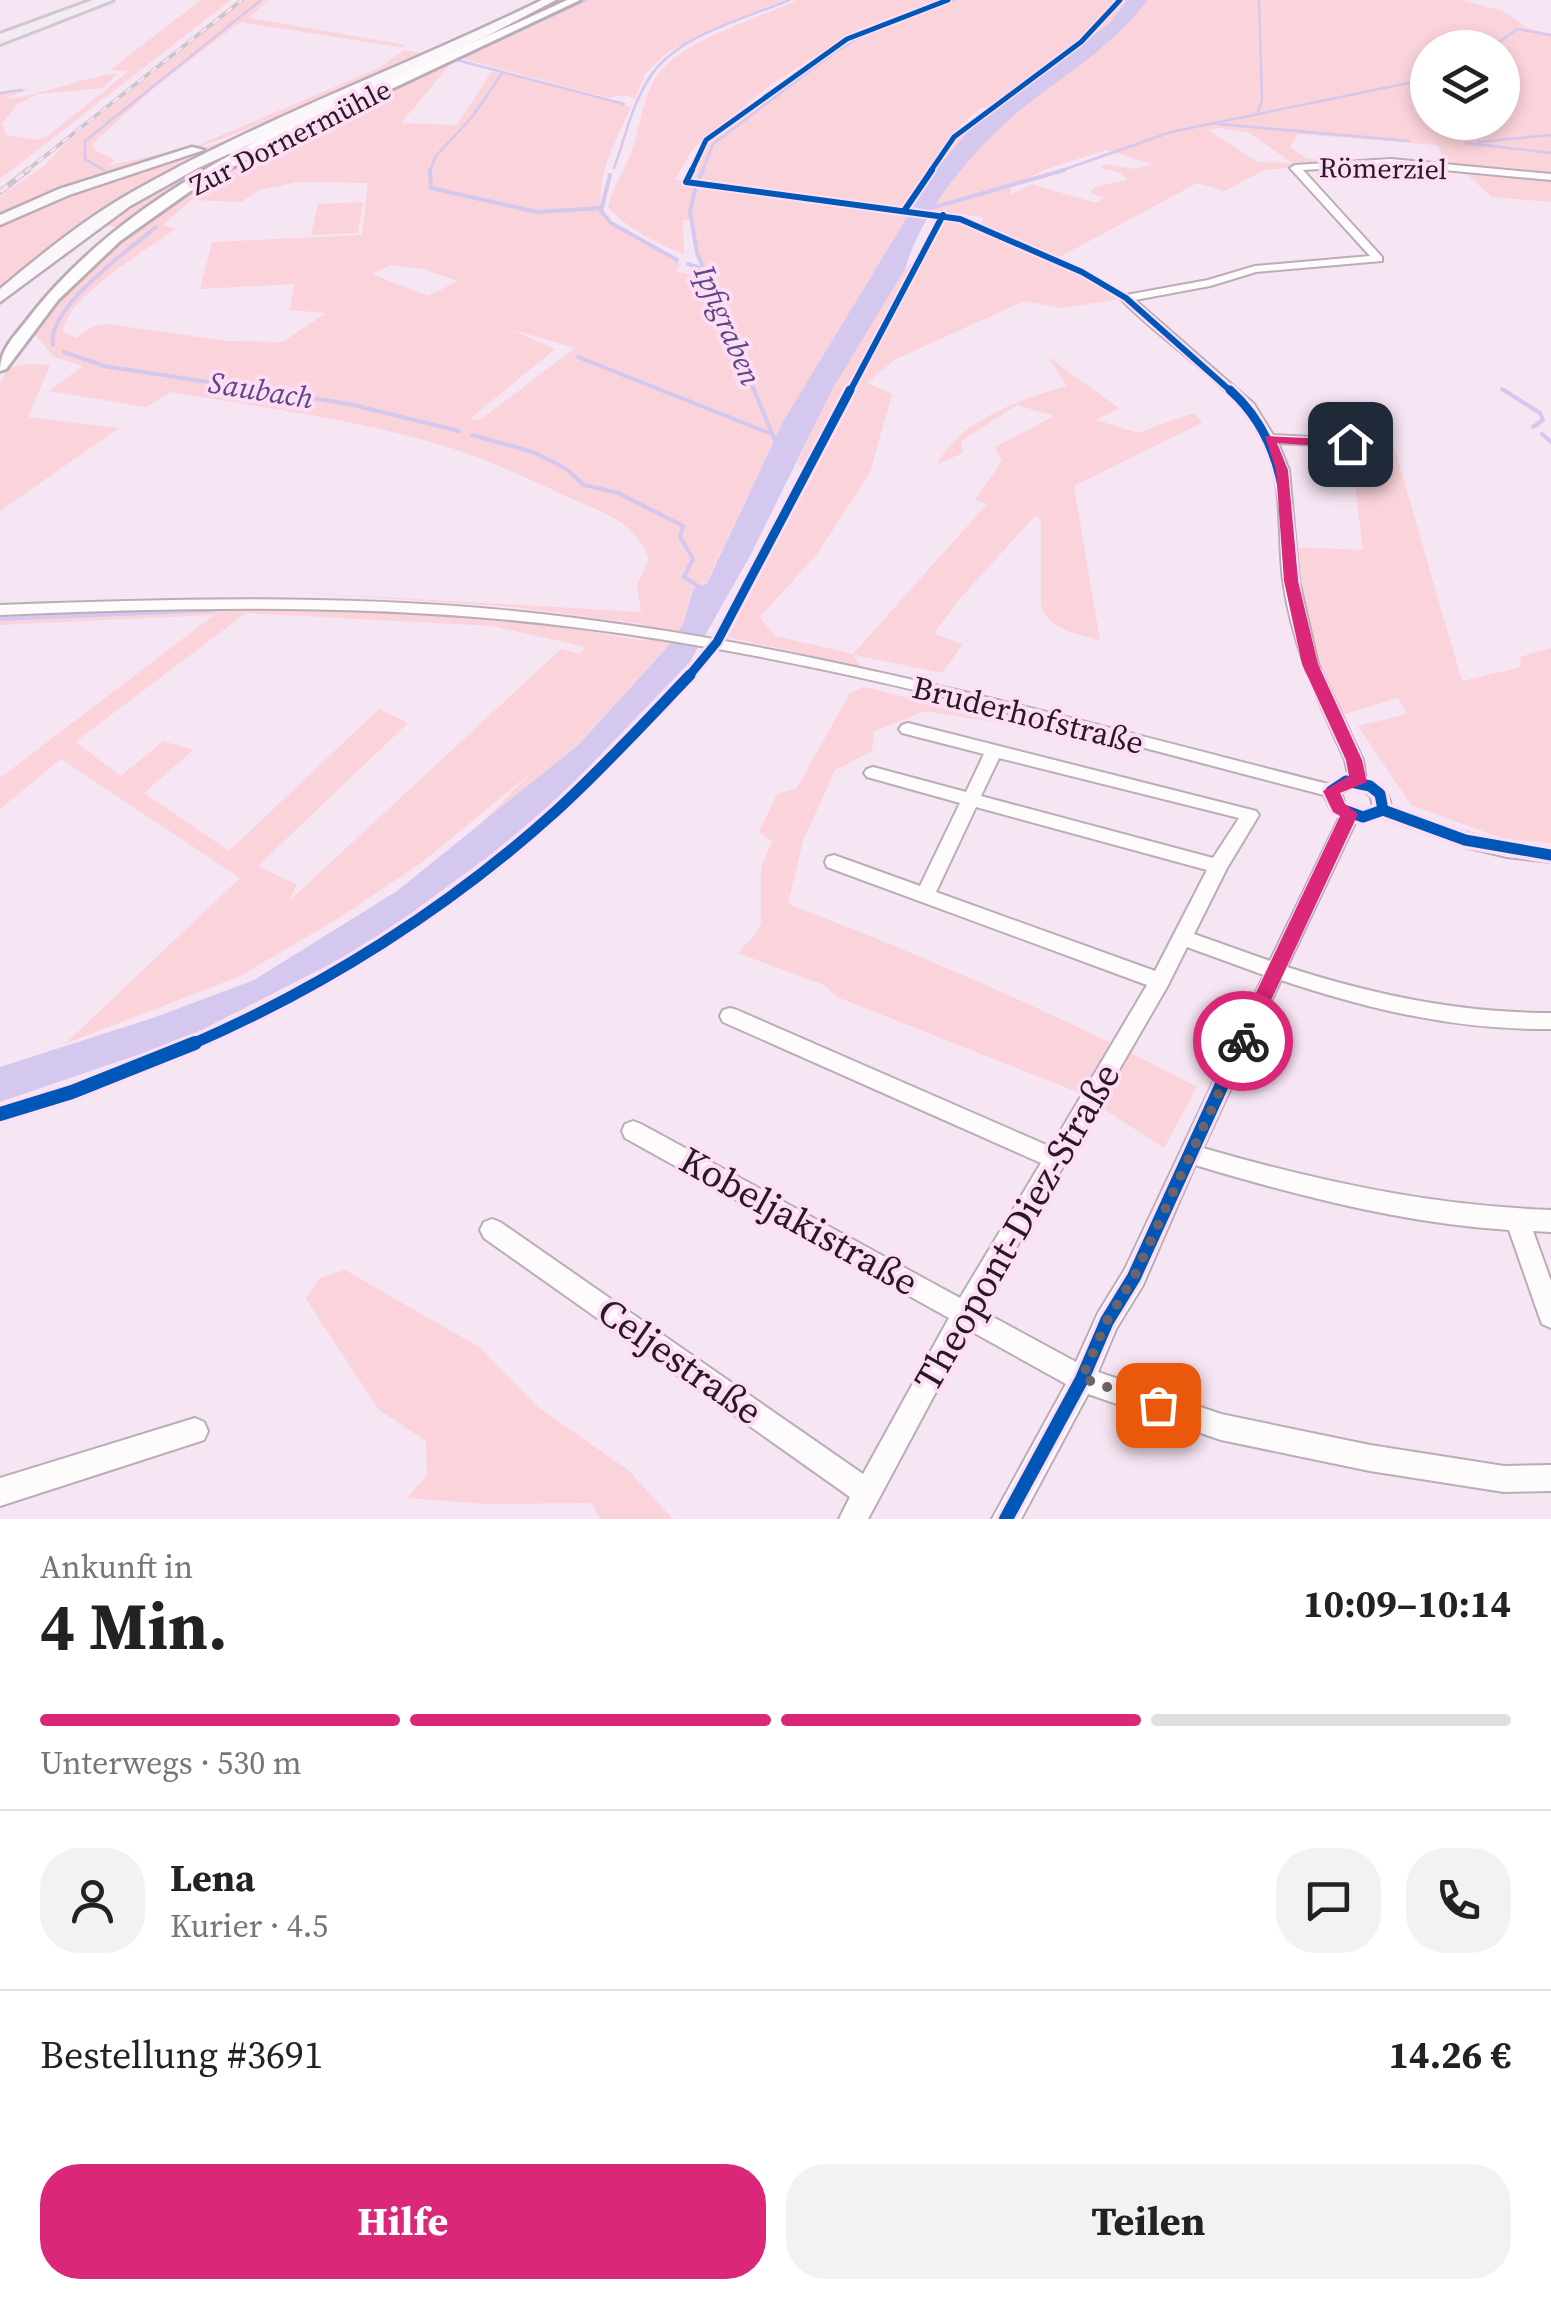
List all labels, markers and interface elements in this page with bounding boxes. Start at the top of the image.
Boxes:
map controls [1410,30,1520,140]
button: layers [1410,30,1520,140]
street label: Zur Dornermühle [183,70,397,204]
street label: Römerziel [1319,148,1447,188]
water label: Ipfigraben [684,258,772,392]
water label: Saubach [206,362,316,418]
pin [1308,402,1393,487]
icon: home [1323,417,1378,472]
street label: Bruderhofstraße [908,665,1148,765]
courier [1193,991,1293,1091]
icon: bike [1216,1014,1271,1069]
street label: Theopont-Diez-Straße [902,1053,1132,1401]
street label: Kobeljakistraße [671,1134,927,1308]
street label: Celjestraße [587,1285,773,1437]
pin [1116,1363,1201,1448]
icon: bag [1131,1378,1186,1433]
text: Ankunft in [40,1545,193,1589]
text: 10:09–10:14 [1303,1578,1511,1630]
text: 4 Min. [40,1582,227,1671]
text: Unterwegs · 530 m [40,1741,302,1785]
button: person [40,1848,145,1953]
button: chat [1276,1848,1381,1953]
button: phone [1406,1848,1511,1953]
text: Lena [170,1852,255,1904]
text: Kurier · 4.5 [170,1904,328,1948]
text: Bestellung #3691 [40,2029,323,2081]
text: 14.26 € [1388,2029,1511,2081]
button: Hilfe [40,2164,766,2279]
button: Teilen [786,2164,1511,2279]

